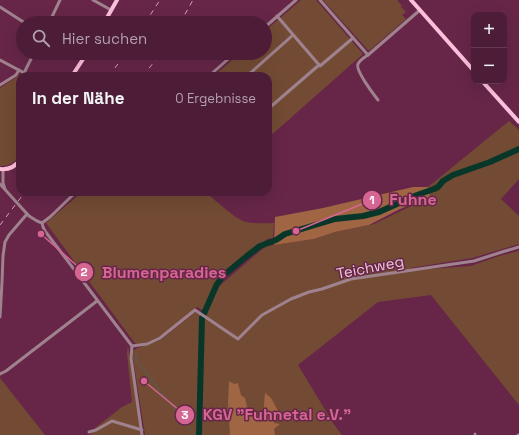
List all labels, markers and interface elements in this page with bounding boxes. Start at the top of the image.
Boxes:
map controls [471,12,507,84]
button: + [471,12,507,48]
search box [16,16,272,60]
icon: search [30,27,52,49]
text: Hier suchen [62,29,147,48]
button: − [471,48,507,84]
text: In der Nähe [32,87,124,109]
text: 0 Ergebnisse [175,90,256,107]
callout: Fuhne [362,186,445,214]
text: Fuhne [389,189,437,210]
text: 1 [369,192,375,208]
street label: Teichweg [335,251,405,283]
callout: Blumenparadies [74,258,234,286]
text: Blumenparadies [102,262,226,283]
text: 2 [80,264,88,280]
callout: KGV "Fuhnetal e.V." [175,401,359,429]
text: KGV "Fuhnetal e.V." [203,404,351,425]
text: 3 [181,407,189,423]

